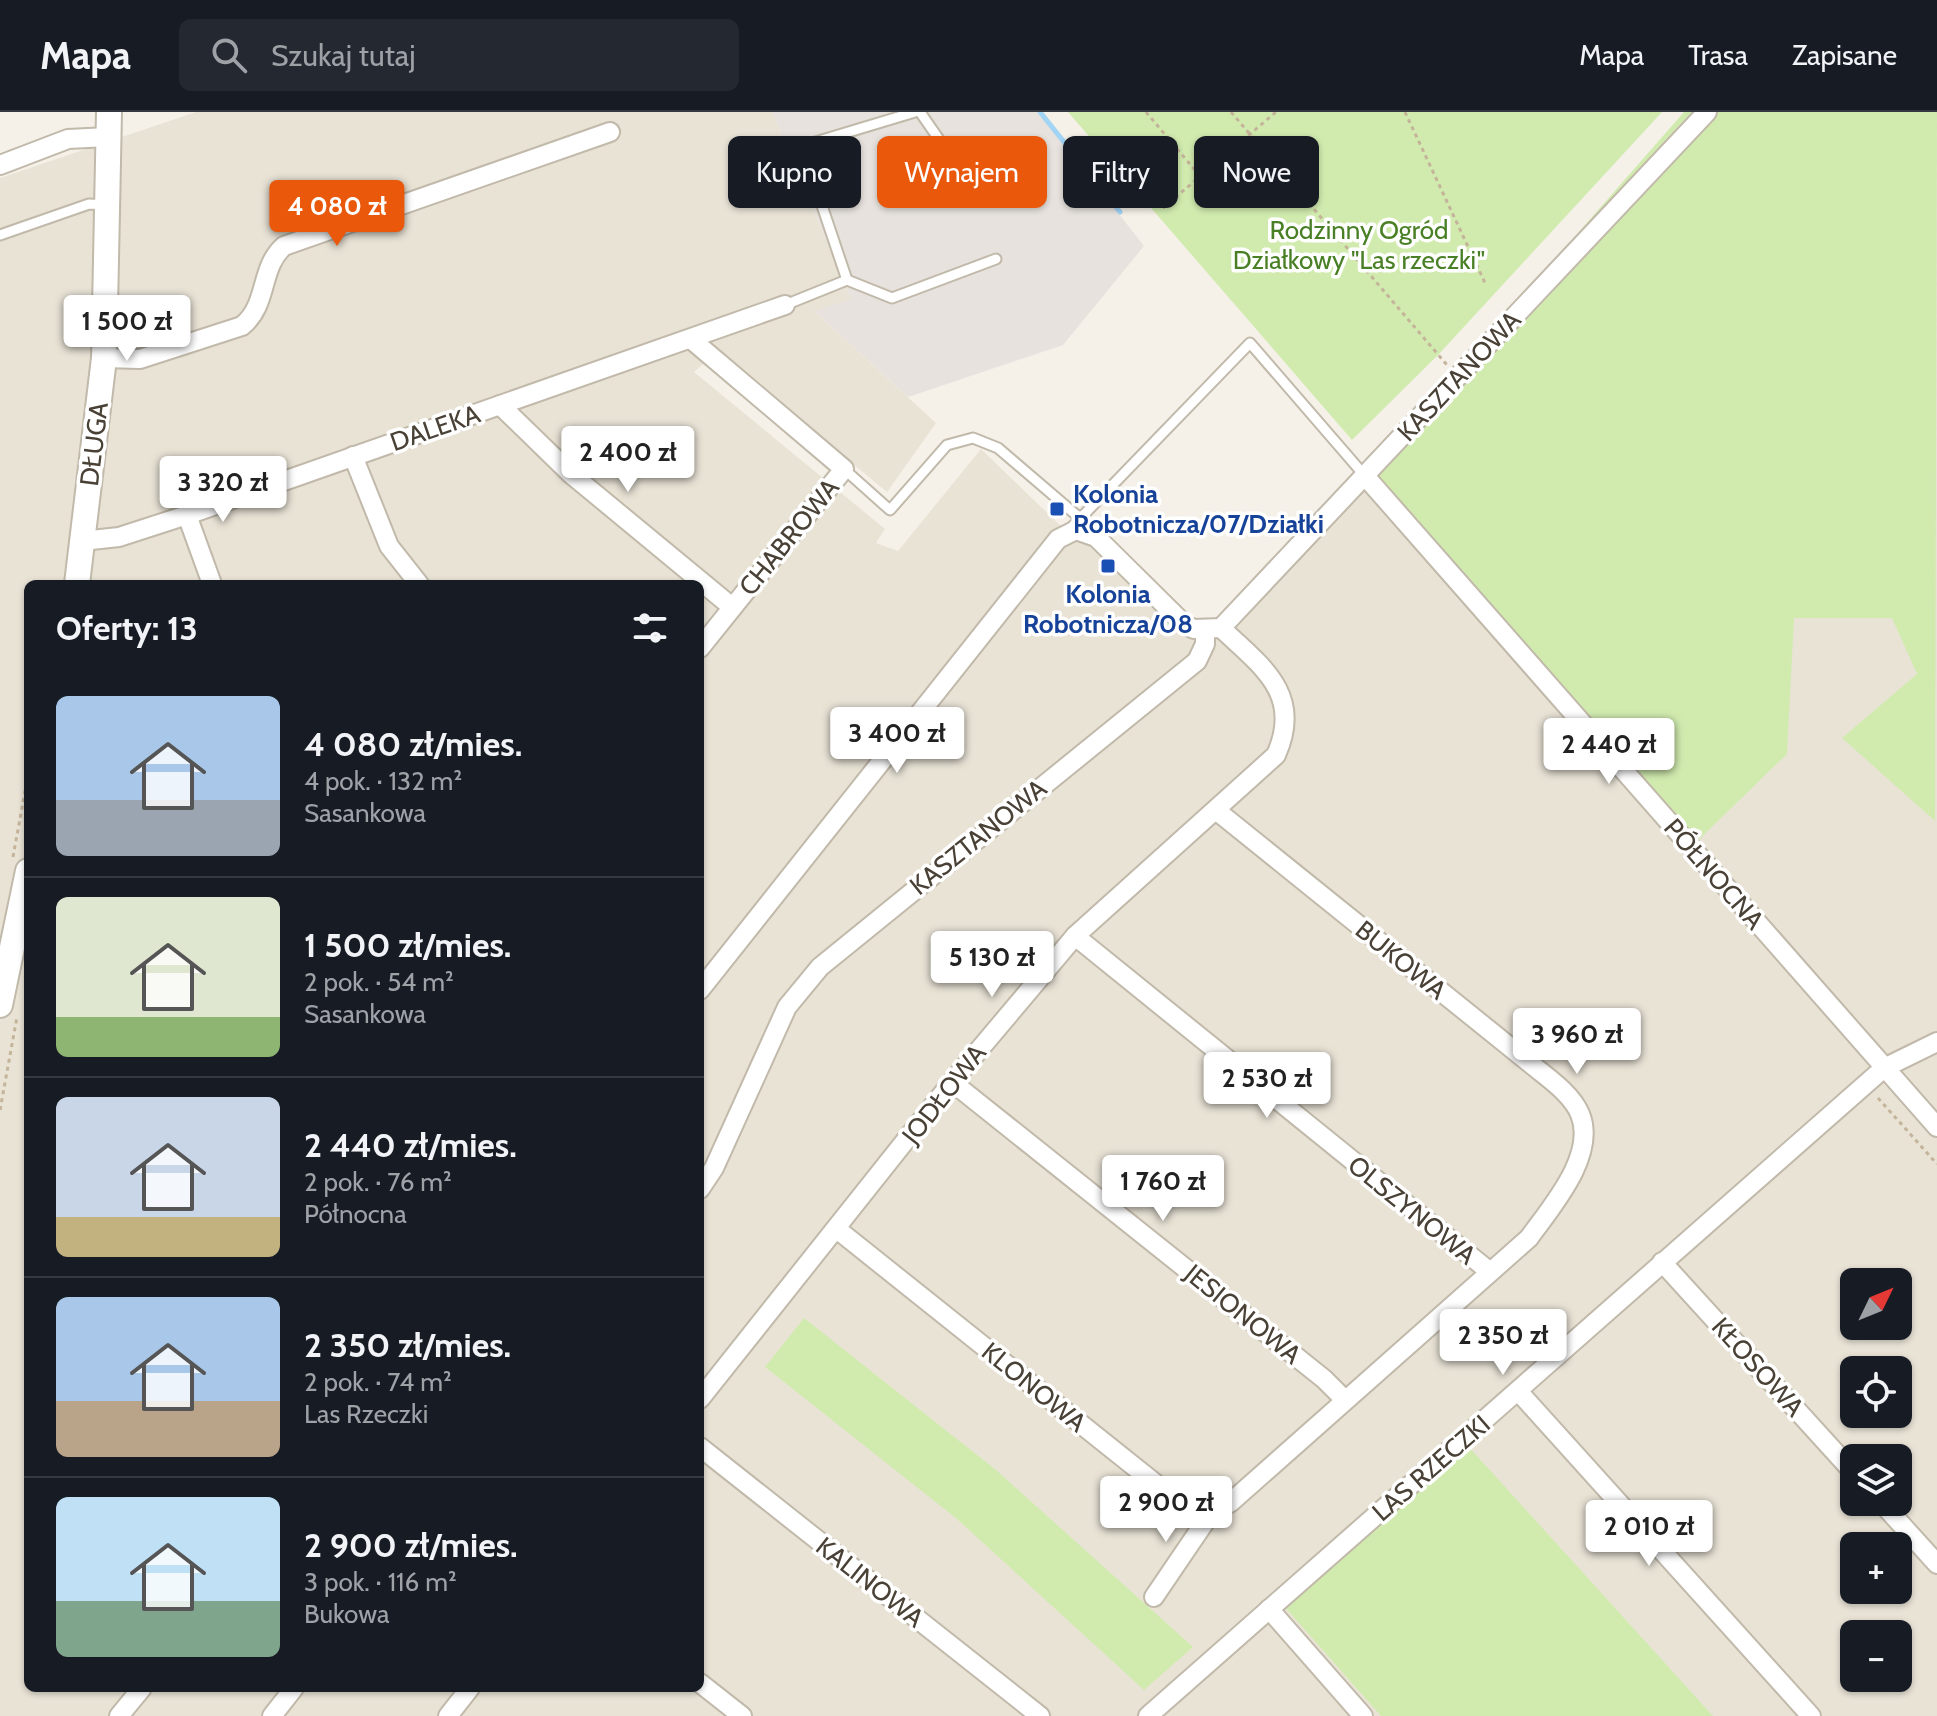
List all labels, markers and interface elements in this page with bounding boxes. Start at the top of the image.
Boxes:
search box [179,19,739,91]
text: Mapa [40,32,131,79]
icon: search [207,33,251,77]
text: Szukaj tutaj [271,37,416,74]
text: Mapa [1579,38,1644,72]
text: Trasa [1688,38,1748,72]
text: Zapisane [1792,38,1897,72]
chip: Kupno [728,136,861,208]
chip: Wynajem [877,136,1047,208]
chip: Filtry [1063,136,1178,208]
chip: Nowe [1194,136,1319,208]
pin: 4 080 zł [254,180,420,248]
text: 4 080 zł [287,190,387,222]
park label: Rodzinny Ogród Działkowy "Las rzeczki" [1233,214,1485,276]
pin: 1 500 zł [44,295,210,363]
street label: KASZTANOWA [1391,304,1527,448]
text: 1 500 zł [82,305,172,337]
street label: DALEKA [386,398,484,458]
street label: DŁUGA [73,400,115,488]
pin: 2 400 zł [545,426,711,494]
text: 2 400 zł [579,436,677,468]
pin: 3 320 zł [140,456,306,524]
text: 3 320 zł [178,466,268,498]
street label: CHABROWA [732,472,846,602]
place label: Kolonia Robotnicza/07/Działki [1073,478,1324,540]
marker: Kolonia Robotnicza/07/Działki [1048,500,1066,518]
marker: Kolonia Robotnicza/08 [1099,557,1117,575]
place label: Kolonia Robotnicza/08 [1023,578,1193,640]
icon: filters [628,606,672,650]
text: Oferty: 13 [56,607,198,649]
pin: 3 400 zł [814,707,980,775]
text: 3 400 zł [848,717,946,749]
pin: 2 440 zł [1526,718,1692,786]
text: 4 080 zł/mies. [304,723,522,765]
icon: home [120,728,216,824]
text: 2 440 zł [1561,728,1657,760]
text: 4 pok. · 132 m² [304,765,462,797]
street label: KASZTANOWA [903,772,1053,902]
text: Sasankowa [304,797,426,829]
street label: PÓŁNOCNA [1657,812,1771,936]
street label: BUKOWA [1349,914,1453,1006]
text: 1 500 zł/mies. [304,924,511,966]
icon: home [120,929,216,1025]
pin: 5 130 zł [909,931,1075,999]
text: 5 130 zł [949,941,1035,973]
text: 2 pok. · 54 m² [304,966,454,998]
text: Sasankowa [304,998,426,1030]
pin: 3 960 zł [1494,1008,1660,1076]
text: 3 960 zł [1531,1018,1623,1050]
street label: JODŁOWA [894,1038,993,1151]
pin: 2 530 zł [1184,1052,1350,1120]
text: 2 530 zł [1222,1062,1312,1094]
text: 2 440 zł/mies. [304,1124,517,1166]
icon: home [120,1129,216,1225]
street label: OLSZYNOWA [1342,1149,1482,1271]
pin: 1 760 zł [1080,1155,1246,1223]
text: 1 760 zł [1120,1165,1206,1197]
text: 2 pok. · 76 m² [304,1166,452,1198]
text: Północna [304,1198,407,1230]
street label: JESIONOWA [1178,1257,1308,1371]
north arrow [1840,1268,1912,1340]
map controls [1840,1268,1912,1692]
pin: 2 350 zł [1420,1309,1586,1377]
street label: KŁOSOWA [1705,1311,1811,1423]
text: 2 350 zł [1458,1319,1548,1351]
text: 2 350 zł/mies. [304,1324,511,1366]
icon: home [120,1329,216,1425]
street label: KLONOWA [975,1335,1093,1439]
button: locate [1840,1356,1912,1428]
text: 2 pok. · 74 m² [304,1366,452,1398]
text: Las Rzeczki [304,1398,428,1430]
street label: LAS RZECZKI [1365,1408,1497,1528]
button: layers [1840,1444,1912,1516]
pin: 2 900 zł [1083,1476,1249,1544]
text: 2 900 zł [1118,1486,1214,1518]
pin: 2 010 zł [1566,1500,1732,1568]
text: 2 010 zł [1604,1510,1694,1542]
text: 2 900 zł/mies. [304,1524,518,1566]
icon: home [120,1529,216,1625]
street label: KALINOWA [810,1530,930,1634]
button: + [1840,1532,1912,1604]
text: 3 pok. · 116 m² [304,1566,457,1598]
text: Bukowa [304,1598,390,1630]
button: − [1840,1620,1912,1692]

